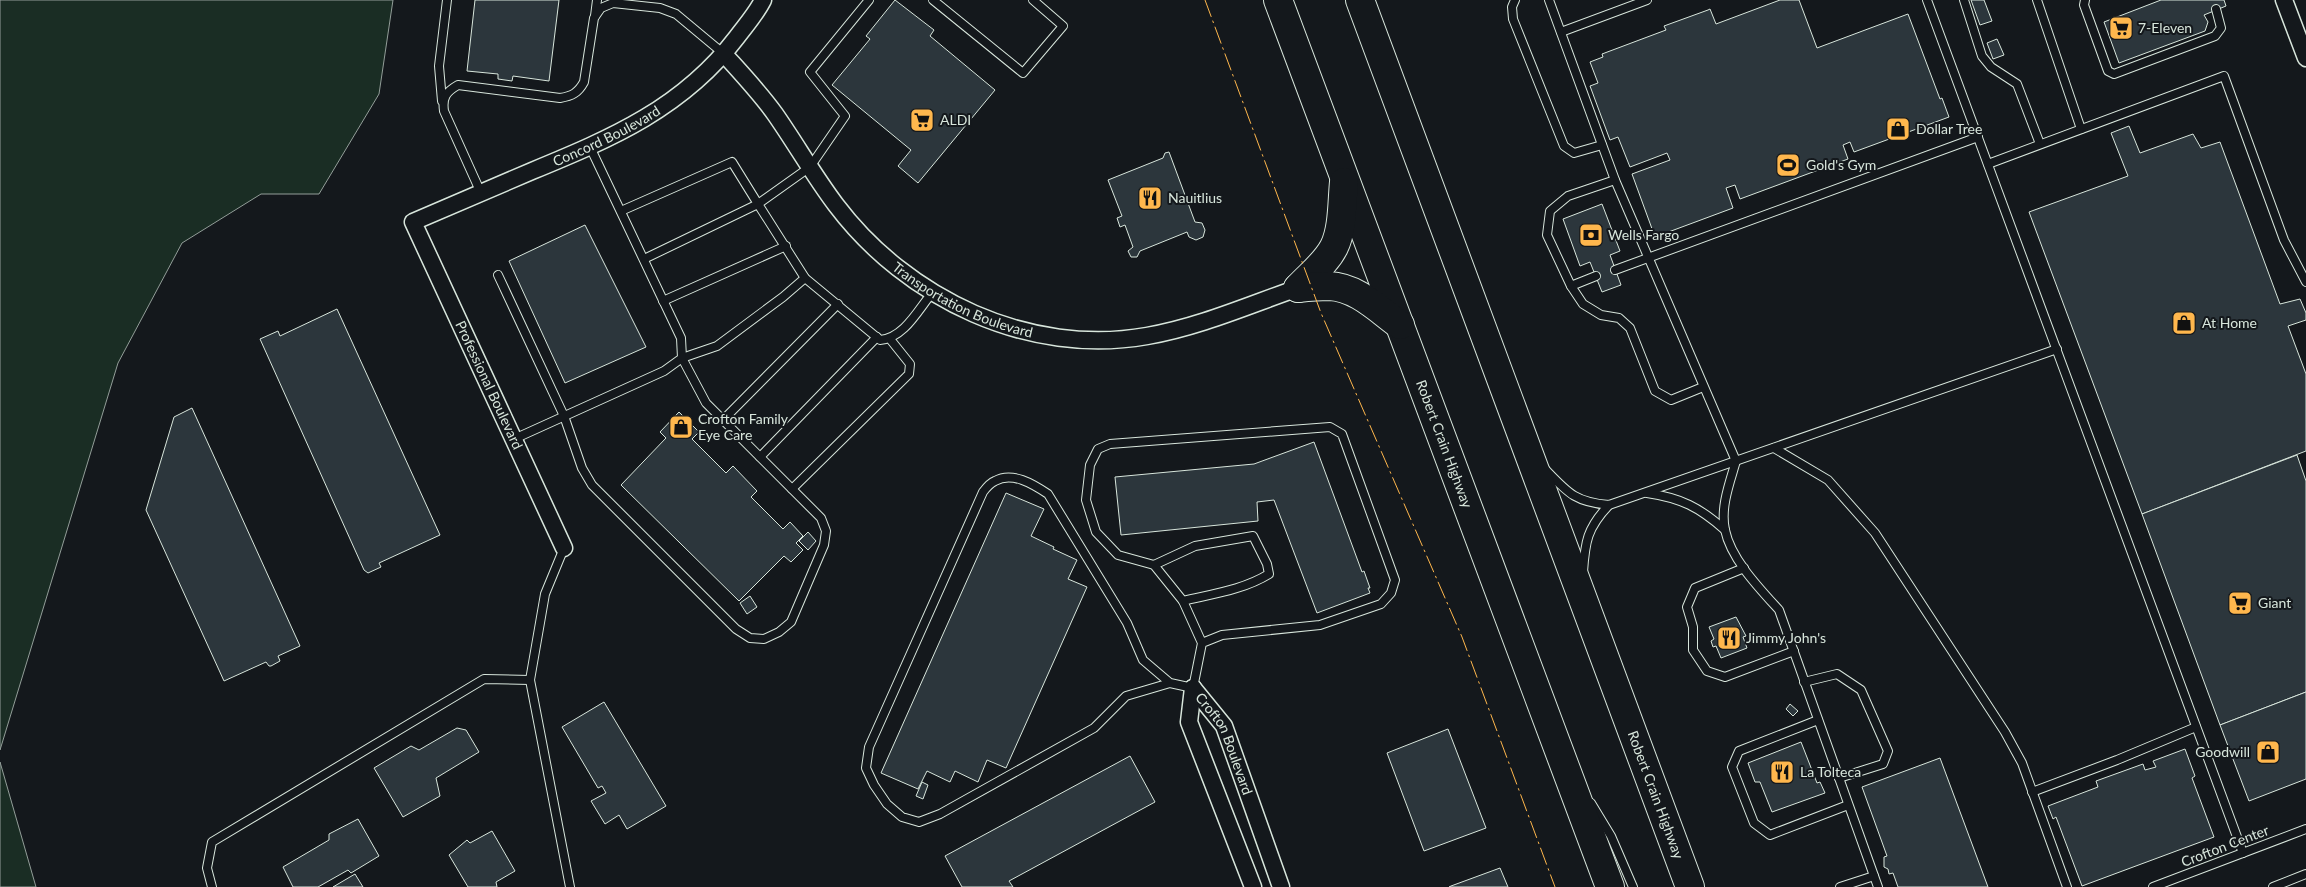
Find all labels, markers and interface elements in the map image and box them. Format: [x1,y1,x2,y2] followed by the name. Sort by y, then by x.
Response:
[2108,15,2134,41] supermarket icon: 7-Eleven
[2138,19,2192,36] place label: 7-Eleven
[550,102,663,169] street label: Concord Boulevard
[909,107,935,133] supermarket icon: ALDI
[940,111,971,128] place label: ALDI
[1885,116,1911,142] shop icon: Dollar Tree
[1916,120,1982,137] place label: Dollar Tree
[1775,152,1801,178] sports icon: Gold's Gym
[1806,156,1876,173] place label: Gold's Gym
[1137,185,1163,211] restaurant icon: Nauitlius
[1168,189,1222,206] place label: Nauitlius
[1578,222,1604,248] bank icon: Wells Fargo
[1608,226,1679,243] place label: Wells Fargo
[889,258,1035,341] street label: Transportation Boulevard
[2171,310,2197,336] shop icon: At Home
[2202,314,2257,331] place label: At Home
[452,318,527,452] street label: Professional Boulevard
[1413,377,1477,511] street label: Robert Crain Highway
[698,410,789,443] place label: Crofton Family Eye Care
[668,414,694,440] shop icon: Crofton Family Eye Care
[2227,590,2253,616] supermarket icon: Giant
[2258,594,2291,611] place label: Giant
[1716,625,1742,651] restaurant icon: Jimmy John's
[1746,629,1826,646] place label: Jimmy John's
[1192,689,1257,797] street label: Crofton Boulevard
[1625,728,1688,862] street label: Robert Crain Highway
[2255,739,2281,765] shop icon: Goodwill
[2195,743,2250,760] place label: Goodwill
[1769,759,1795,785] restaurant icon: La Tolteca
[1800,763,1861,780] place label: La Tolteca
[2179,821,2271,870] street label: Crofton Center

